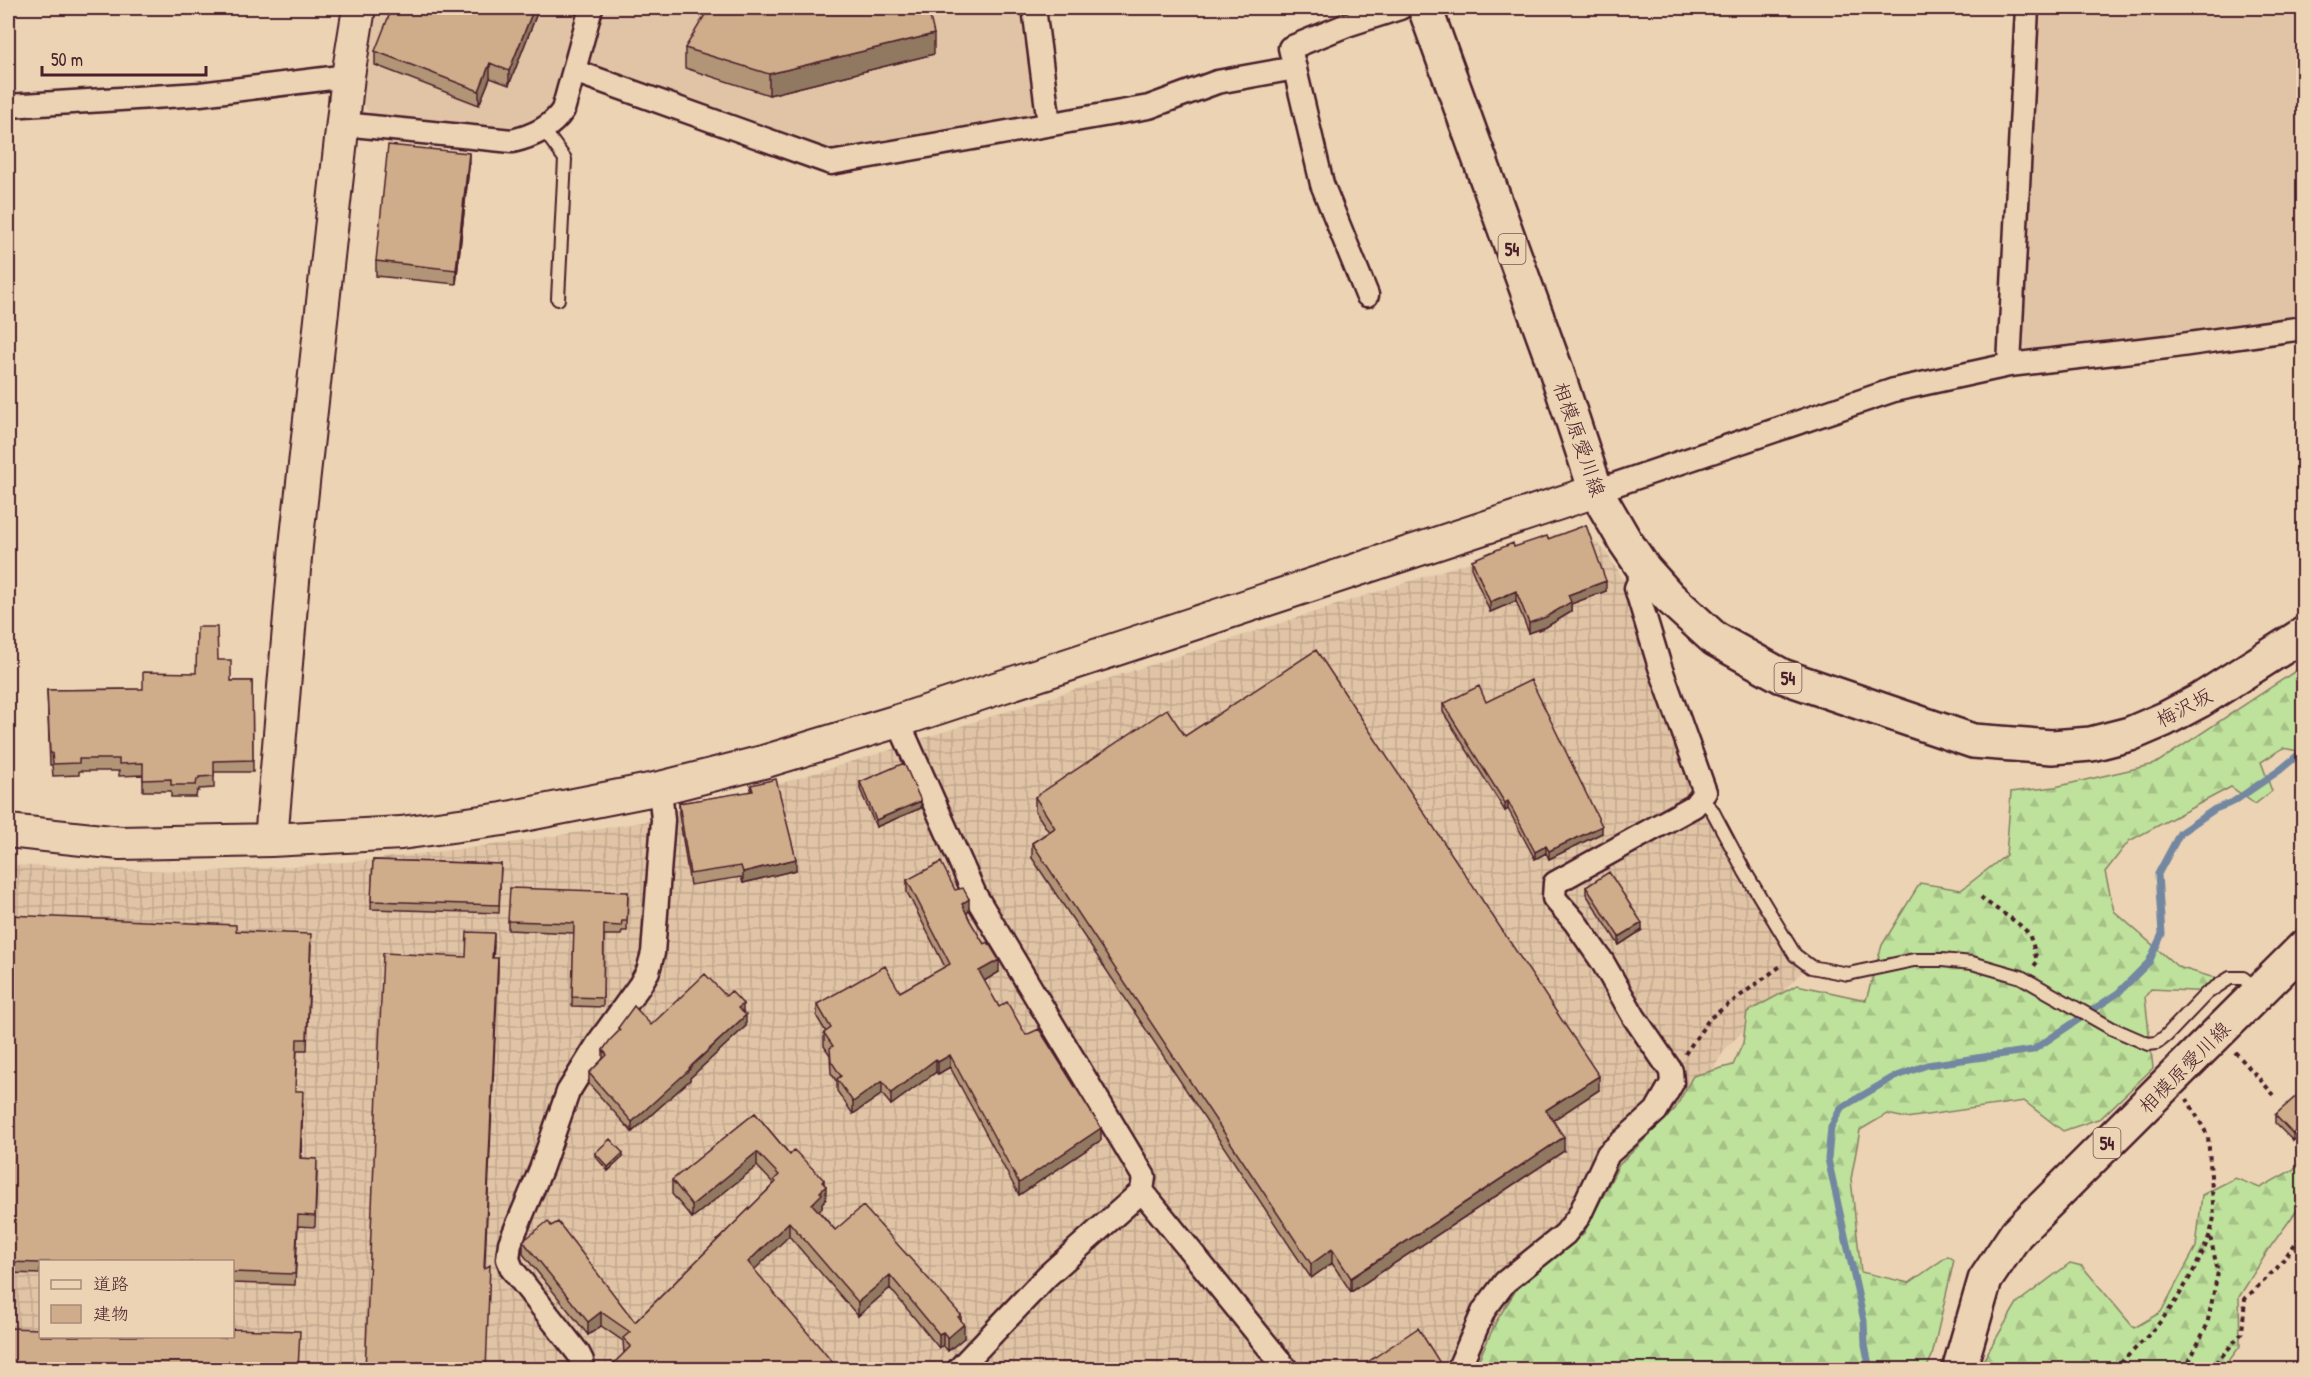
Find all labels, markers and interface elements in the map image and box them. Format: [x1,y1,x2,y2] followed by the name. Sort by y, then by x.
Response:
[42,39,206,77] scale bar
[51,47,83,72] text: 50 m
[1498,234,1526,264] road number: 54
[1548,378,1612,500] street label: 相模原愛川線
[1774,663,1802,693] road number: 54
[2151,681,2217,733] street label: 梅沢坂
[2132,1015,2236,1119] street label: 相模原愛川線
[2094,1128,2120,1158] road number: 54
[39,1260,234,1338] legend
[93,1271,129,1296] text: 道路
[93,1301,129,1326] text: 建物

